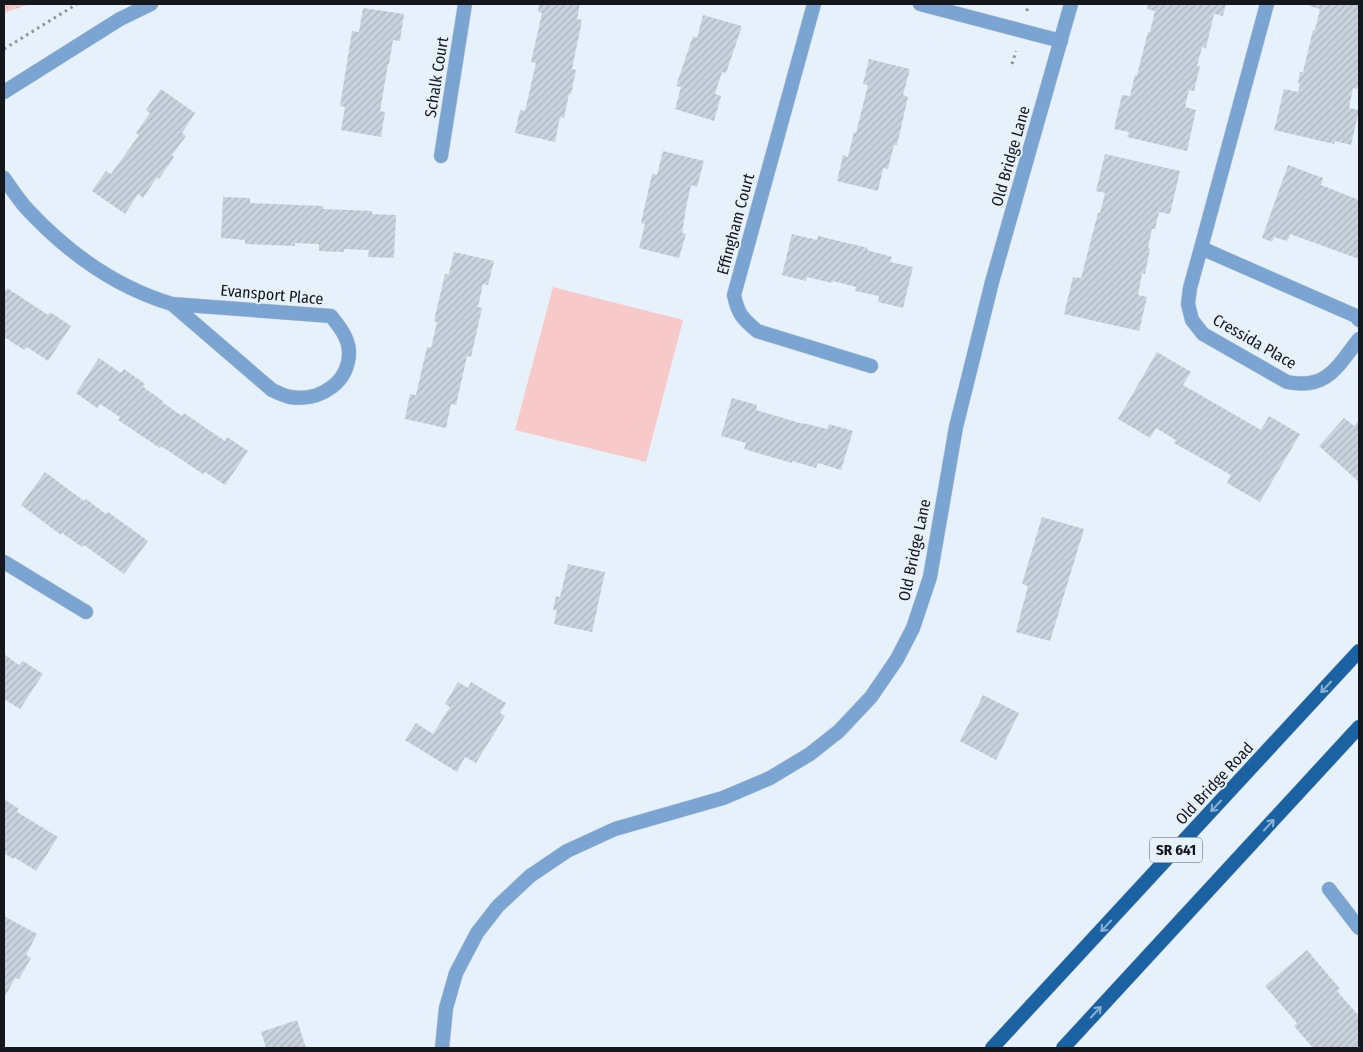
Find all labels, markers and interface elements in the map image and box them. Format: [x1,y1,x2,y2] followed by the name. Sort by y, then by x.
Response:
[421,34,452,119] street label: Schalk Court
[987,104,1034,209] street label: Old Bridge Lane
[713,171,758,277] street label: Effingham Court
[220,281,324,308] street label: Evansport Place
[1210,310,1300,373] street label: Cressida Place
[894,497,935,603] street label: Old Bridge Lane
[1320,681,1332,693] one-way arrow
[1171,738,1257,828] street label: Old Bridge Road
[1210,800,1222,813] one-way arrow
[1263,818,1275,831] one-way arrow
[1150,838,1202,862] road number: SR 641
[1100,919,1112,932] one-way arrow
[1090,1006,1102,1019] one-way arrow

